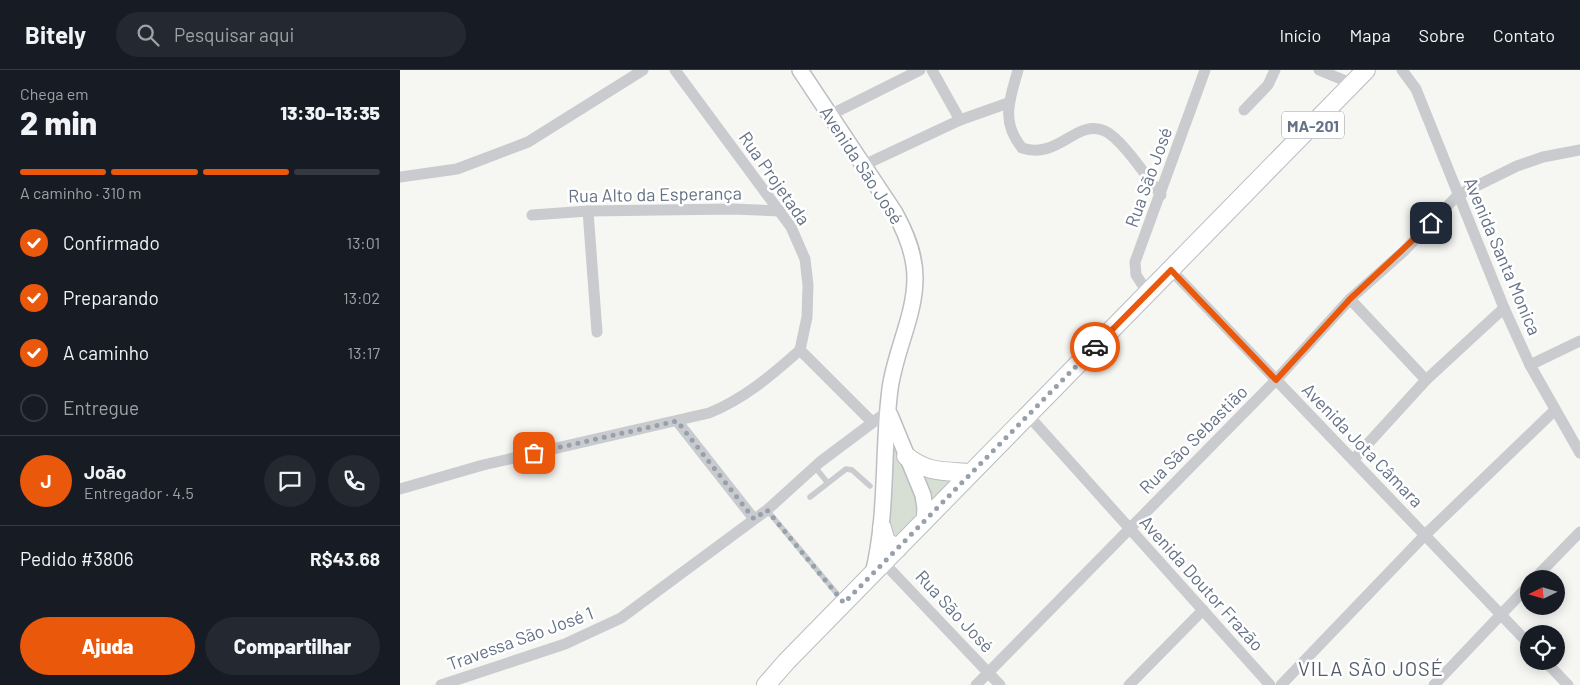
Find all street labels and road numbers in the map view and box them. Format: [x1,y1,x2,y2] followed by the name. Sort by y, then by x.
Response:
[816,102,908,228] street label: Avenida São José
[1282,112,1344,138] road number: MA-201
[1120,124,1176,230] street label: Rua São José
[735,127,815,229] street label: Rua Projetada
[1460,174,1546,338] street label: Avenida Santa Monica
[568,181,742,207] street label: Rua Alto da Esperança
[1298,378,1428,512] street label: Avenida Jota Câmara
[1134,380,1252,498] street label: Rua São Sebastião
[1135,511,1269,655] street label: Avenida Doutor Frazão
[911,565,999,657] street label: Rua São José
[444,601,596,675] street label: Travessa São José 1

